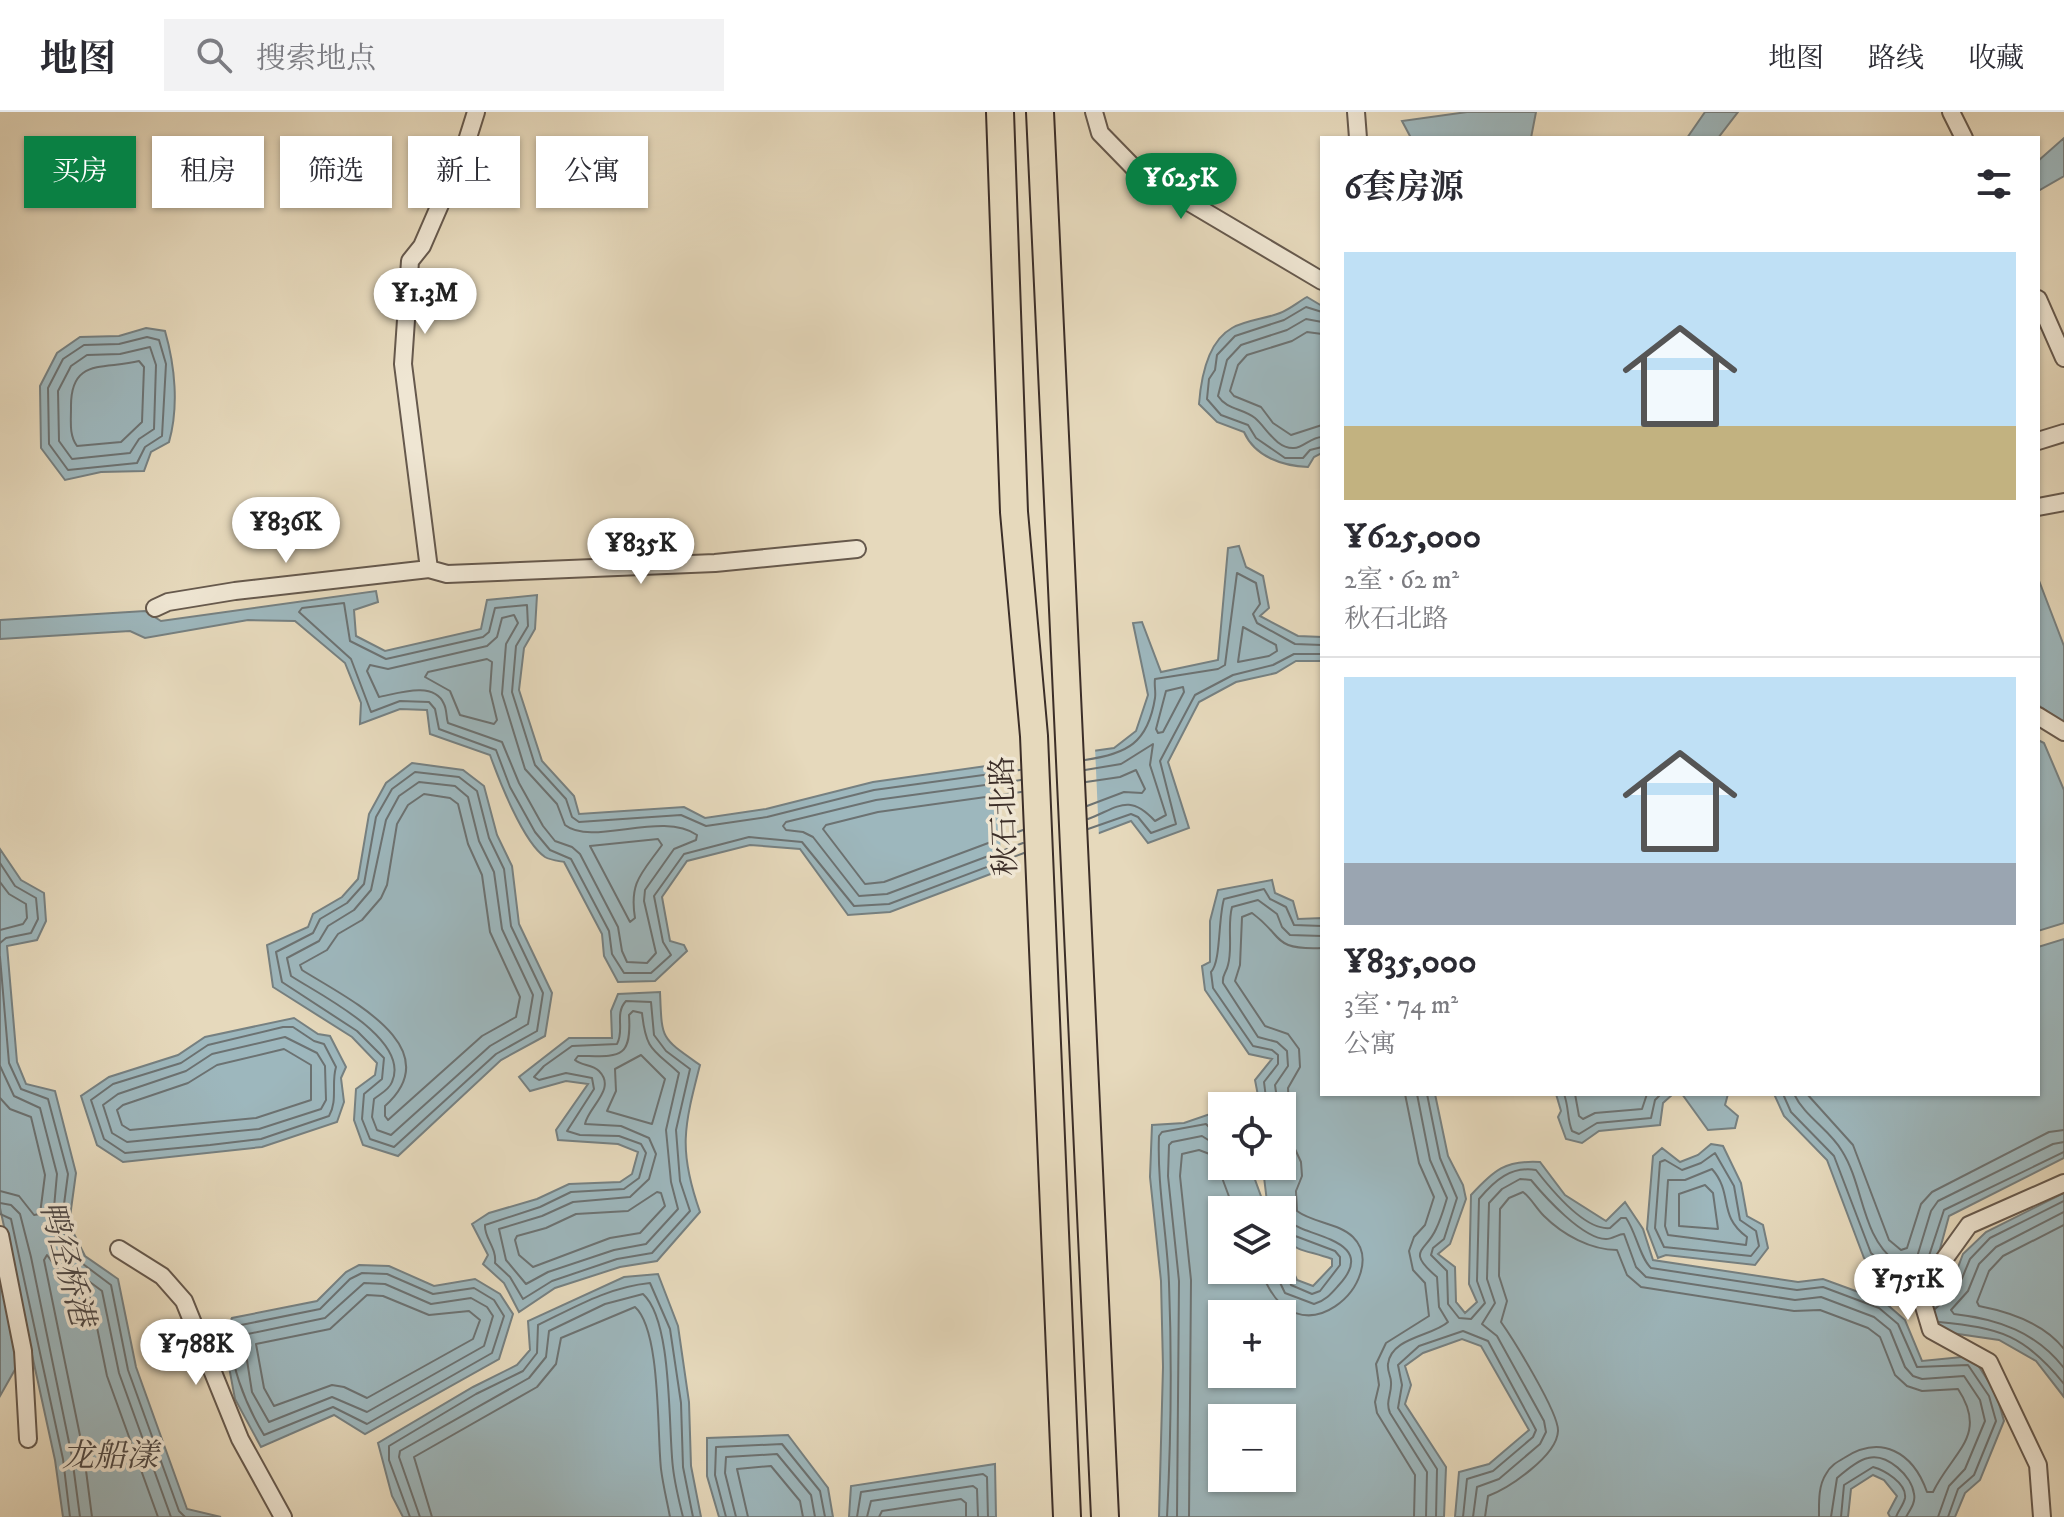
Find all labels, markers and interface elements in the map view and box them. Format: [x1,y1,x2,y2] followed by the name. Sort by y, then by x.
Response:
[164,19,724,91] search box
[192,33,236,77] icon: search
[40,36,116,84] text: 地图
[256,41,376,78] text: 搜索地点
[1768,41,1824,76] text: 地图
[1868,41,1924,76] text: 路线
[1968,41,2024,76] text: 收藏
[24,136,136,208] chip: 买房
[152,136,264,208] chip: 租房
[280,136,392,208] chip: 筛选
[408,136,520,208] chip: 新上
[536,136,648,208] chip: 公寓
[1125,153,1237,221] pin: ¥625K
[1144,162,1218,195] text: ¥625K
[1972,162,2016,206] icon: filters
[1344,167,1464,209] text: 6套房源
[369,268,481,336] pin: ¥1.3M
[392,277,458,310] text: ¥1.3M
[1608,304,1752,448] icon: home
[230,497,342,565] pin: ¥836K
[250,506,322,539] text: ¥836K
[1344,516,1481,558] text: ¥625,000
[585,518,697,586] pin: ¥835K
[605,527,677,560] text: ¥835K
[1344,564,1459,597] text: 2室 · 62 m²
[1344,603,1448,636] text: 秋石北路
[1608,729,1752,873] icon: home
[984,755,1026,877] street label: 秋石北路
[1344,941,1476,983] text: ¥835,000
[1344,989,1458,1022] text: 3室 · 74 m²
[1344,1028,1396,1061] text: 公寓
[1208,1092,1296,1492] map controls
[1208,1092,1296,1180] button: locate
[1208,1196,1296,1284] button: layers
[30,1197,103,1335] water label: 鸭径桥港
[1852,1254,1964,1322] pin: ¥751K
[1872,1263,1944,1296] text: ¥751K
[1208,1300,1296,1388] button: +
[140,1319,252,1387] pin: ¥788K
[158,1328,234,1361] text: ¥788K
[1208,1404,1296,1492] button: −
[62,1437,162,1477] water label: 龙船漾

